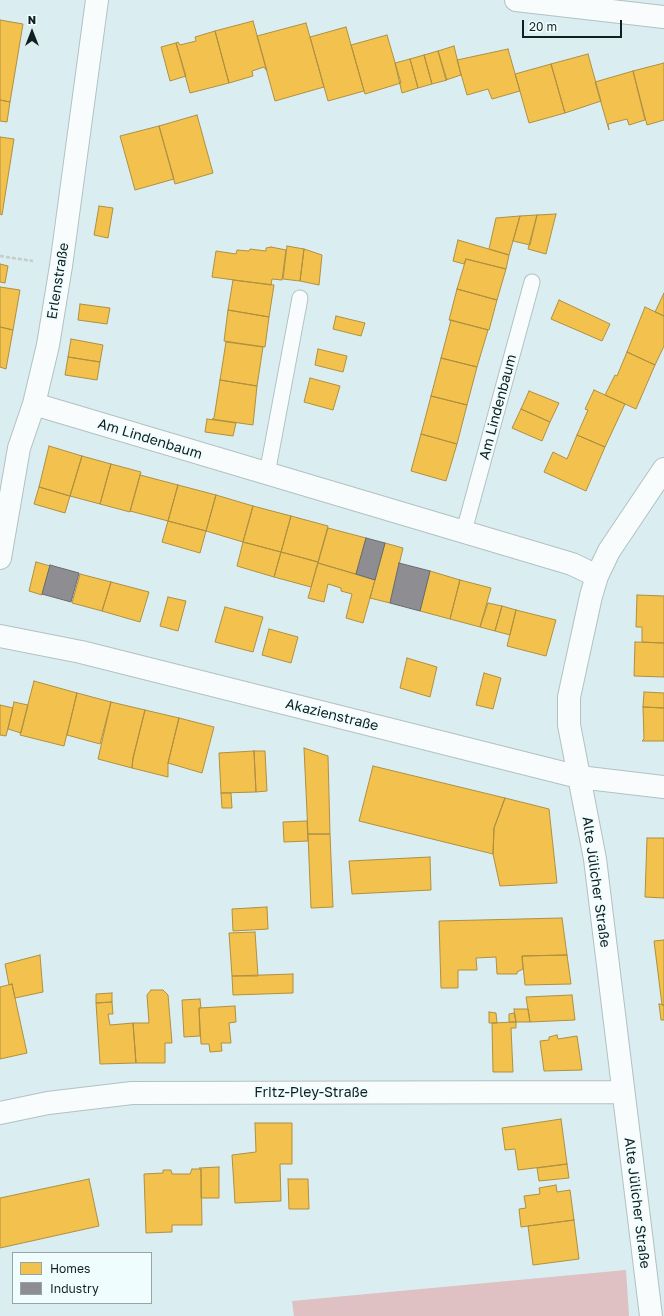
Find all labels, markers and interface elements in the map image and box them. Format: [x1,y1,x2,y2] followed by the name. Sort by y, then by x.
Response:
[12,12,52,52] north arrow
[524,12,624,38] scale bar
[28,13,36,26] text: N
[529,19,557,34] text: 20 m
[44,241,72,321] street label: Erlenstraße
[476,353,520,461] street label: Am Lindenbaum
[96,415,204,463] street label: Am Lindenbaum
[284,695,380,735] street label: Akazienstraße
[578,815,614,949] street label: Alte Jülicher Straße
[254,1085,368,1101] street label: Fritz-Pley-Straße
[621,1136,653,1270] street label: Alte Jülicher Straße
[12,1252,152,1304] legend
[50,1261,90,1276] text: Homes
[50,1281,99,1296] text: Industry

